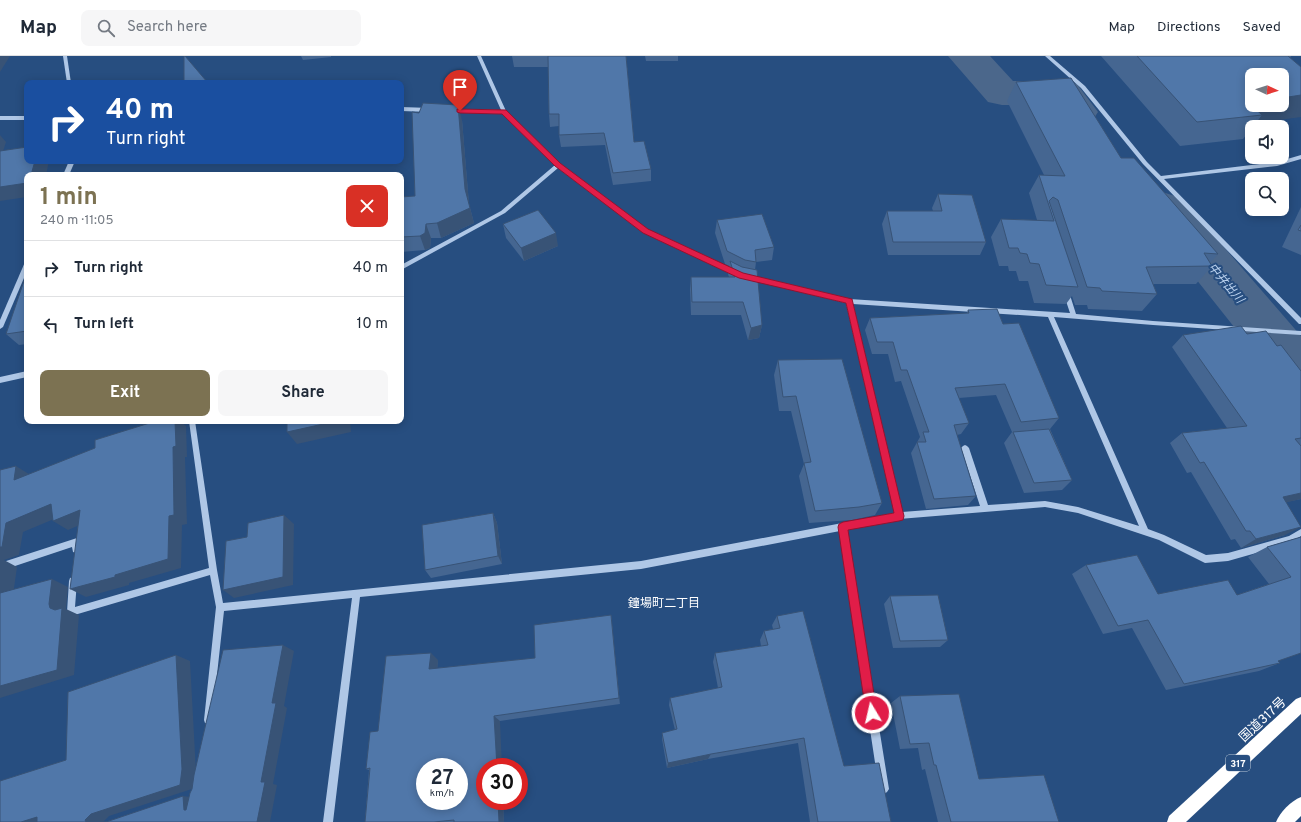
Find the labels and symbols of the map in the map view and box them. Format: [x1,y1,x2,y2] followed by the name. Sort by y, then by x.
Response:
[1245,68,1289,112] north arrow
[443,70,477,111] pin
[1204,260,1248,309] water label: 中井出川
[628,596,700,612] district label: 鐘場町二丁目
[851,692,893,734] position arrow
[1237,695,1290,746] street label: 国道317号
[1226,755,1250,771] road number: 317
[476,758,528,810] speed limit sign: 30

